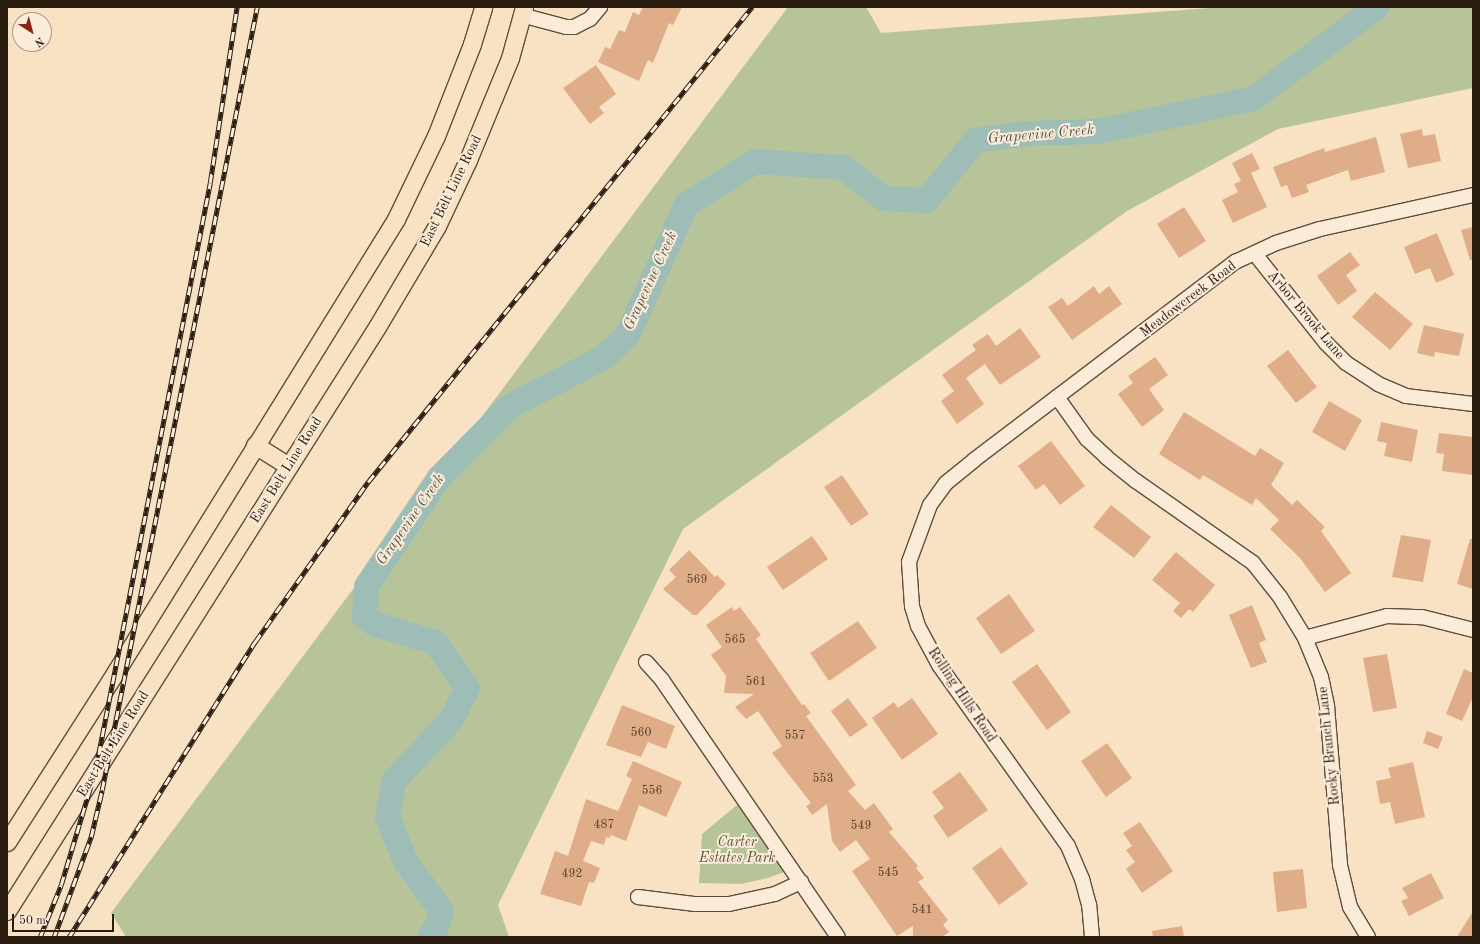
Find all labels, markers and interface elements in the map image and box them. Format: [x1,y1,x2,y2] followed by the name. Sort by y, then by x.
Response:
[12,12,52,52] north arrow
[32,34,45,48] text: N
[987,121,1095,149] water label: Grapevine Creek
[417,132,485,250] street label: East Belt Line Road
[620,229,682,333] water label: Grapevine Creek
[1136,257,1240,341] street label: Meadowcreek Road
[1264,267,1348,363] street label: Arbor Brook Lane
[246,414,326,526] street label: East Belt Line Road
[373,471,449,569] water label: Grapevine Creek
[687,574,707,588] house number: 569
[725,634,745,648] house number: 565
[924,644,1000,746] street label: Rolling Hills Road
[746,676,766,690] house number: 561
[1314,686,1344,806] street label: Rocky Branch Lane
[73,688,153,800] street label: East Belt Line Road
[631,727,651,741] house number: 560
[785,730,805,744] house number: 557
[813,773,833,787] house number: 553
[642,785,662,799] house number: 556
[594,819,614,833] house number: 487
[851,820,871,834] house number: 549
[699,834,775,866] park label: Carter Estates Park
[878,867,898,881] house number: 545
[562,868,582,882] house number: 492
[912,904,932,918] house number: 541
[14,906,116,932] scale bar
[19,915,46,927] text: 50 m

